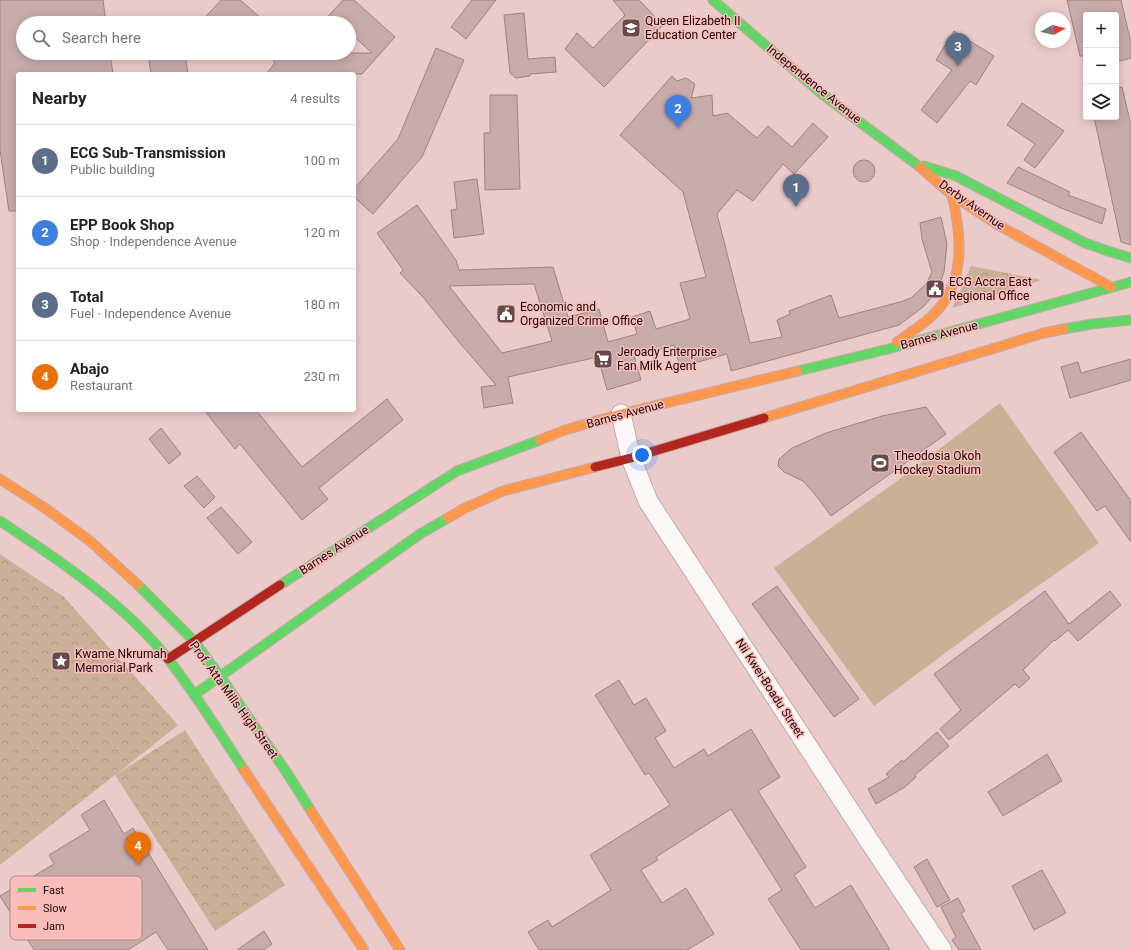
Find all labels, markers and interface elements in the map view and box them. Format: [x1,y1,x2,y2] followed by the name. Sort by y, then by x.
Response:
[1035,12,1071,48] north arrow
[1083,12,1119,120] map controls
[1083,12,1119,48] button: +
[645,14,740,42] place label: Queen Elizabeth II Education Center
[16,16,356,60] search box
[620,17,642,39] school or university icon: Queen Elizabeth II Education Center
[30,27,52,49] icon: search
[62,29,141,47] text: Search here
[945,33,971,66] pin: 3
[764,42,864,126] street label: Independence Avenue
[1083,48,1119,84] button: −
[1083,84,1119,120] button: layers
[32,88,87,108] text: Nearby
[290,91,340,106] text: 4 results
[665,95,691,128] pin: 2
[70,144,226,162] text: ECG Sub-Transmission
[41,153,49,168] text: 1
[303,153,340,168] text: 100 m
[70,162,155,177] text: Public building
[783,174,809,207] pin: 1
[936,177,1008,233] street label: Derby Avernue
[70,216,174,234] text: EPP Book Shop
[41,225,49,240] text: 2
[303,225,340,240] text: 120 m
[70,234,237,249] text: Shop · Independence Avenue
[949,275,1032,303] place label: ECG Accra East Regional Office
[924,278,946,300] public building icon: ECG Accra East Regional Office
[70,288,104,306] text: Total
[41,297,49,312] text: 3
[303,297,340,312] text: 180 m
[520,300,643,328] place label: Economic and Organized Crime Office
[495,303,517,325] public building icon: Economic and Organized Crime Office
[70,306,231,321] text: Fuel · Independence Avenue
[899,318,979,352] street label: Barnes Avenue
[617,345,717,373] place label: Jeroady Enterprise Fan Milk Agent
[592,348,614,370] supermarket icon: Jeroady Enterprise Fan Milk Agent
[70,360,109,378] text: Abajo
[41,369,49,384] text: 4
[303,369,340,384] text: 230 m
[70,378,133,393] text: Restaurant
[585,397,665,431] street label: Barnes Avenue
[632,445,652,465] your location
[894,449,981,477] place label: Theodosia Okoh Hockey Stadium
[869,452,891,474] sports icon: Theodosia Okoh Hockey Stadium
[297,522,371,578] street label: Barnes Avenue
[733,636,807,740] street label: Nii Kwei-Boadu Street
[187,639,281,761] street label: Prof. Atta Mills High Street
[75,647,167,675] place label: Kwame Nkrumah Memorial Park
[50,650,72,672] place icon: Kwame Nkrumah Memorial Park
[125,832,151,865] pin: 4
[10,876,142,940] legend
[43,884,65,897] text: Fast
[43,902,67,915] text: Slow
[43,920,65,933] text: Jam

